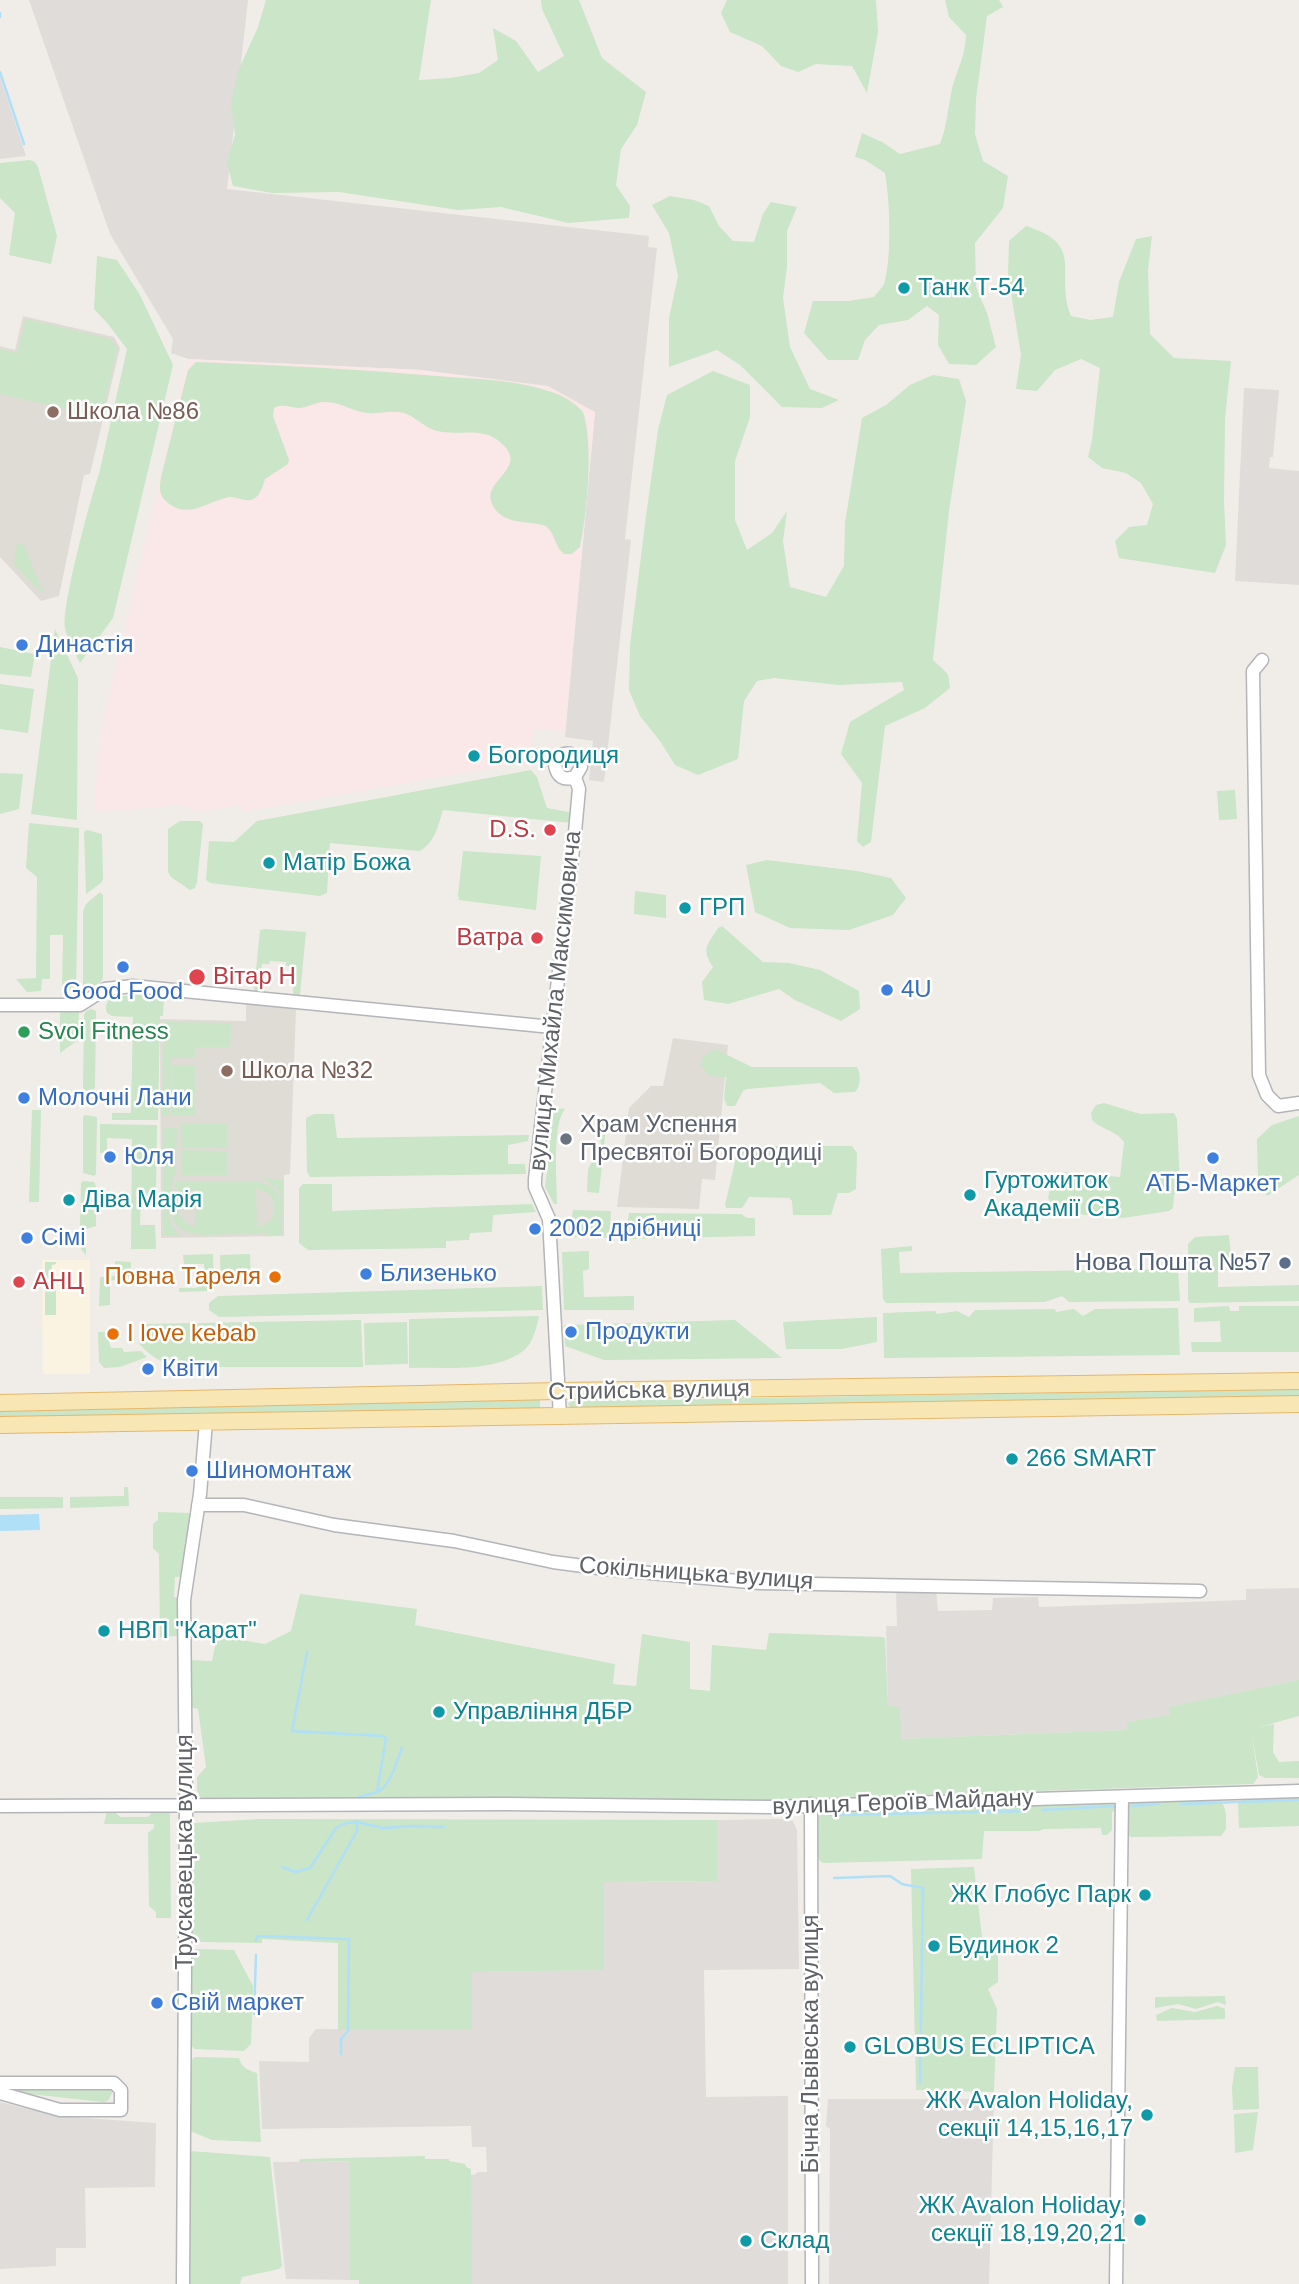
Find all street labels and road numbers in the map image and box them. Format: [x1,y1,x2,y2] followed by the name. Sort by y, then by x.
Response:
[524,829,588,1173] street label: вулиця Михайла Максимовича
[548,1375,750,1407] street label: Стрийська вулиця
[578,1551,814,1597] street label: Сокільницька вулиця
[171,1734,199,1970] street label: Трускавецька вулиця
[772,1784,1034,1822] street label: вулиця Героїв Майдану
[797,1914,825,2174] street label: Бічна Львівська вулиця

